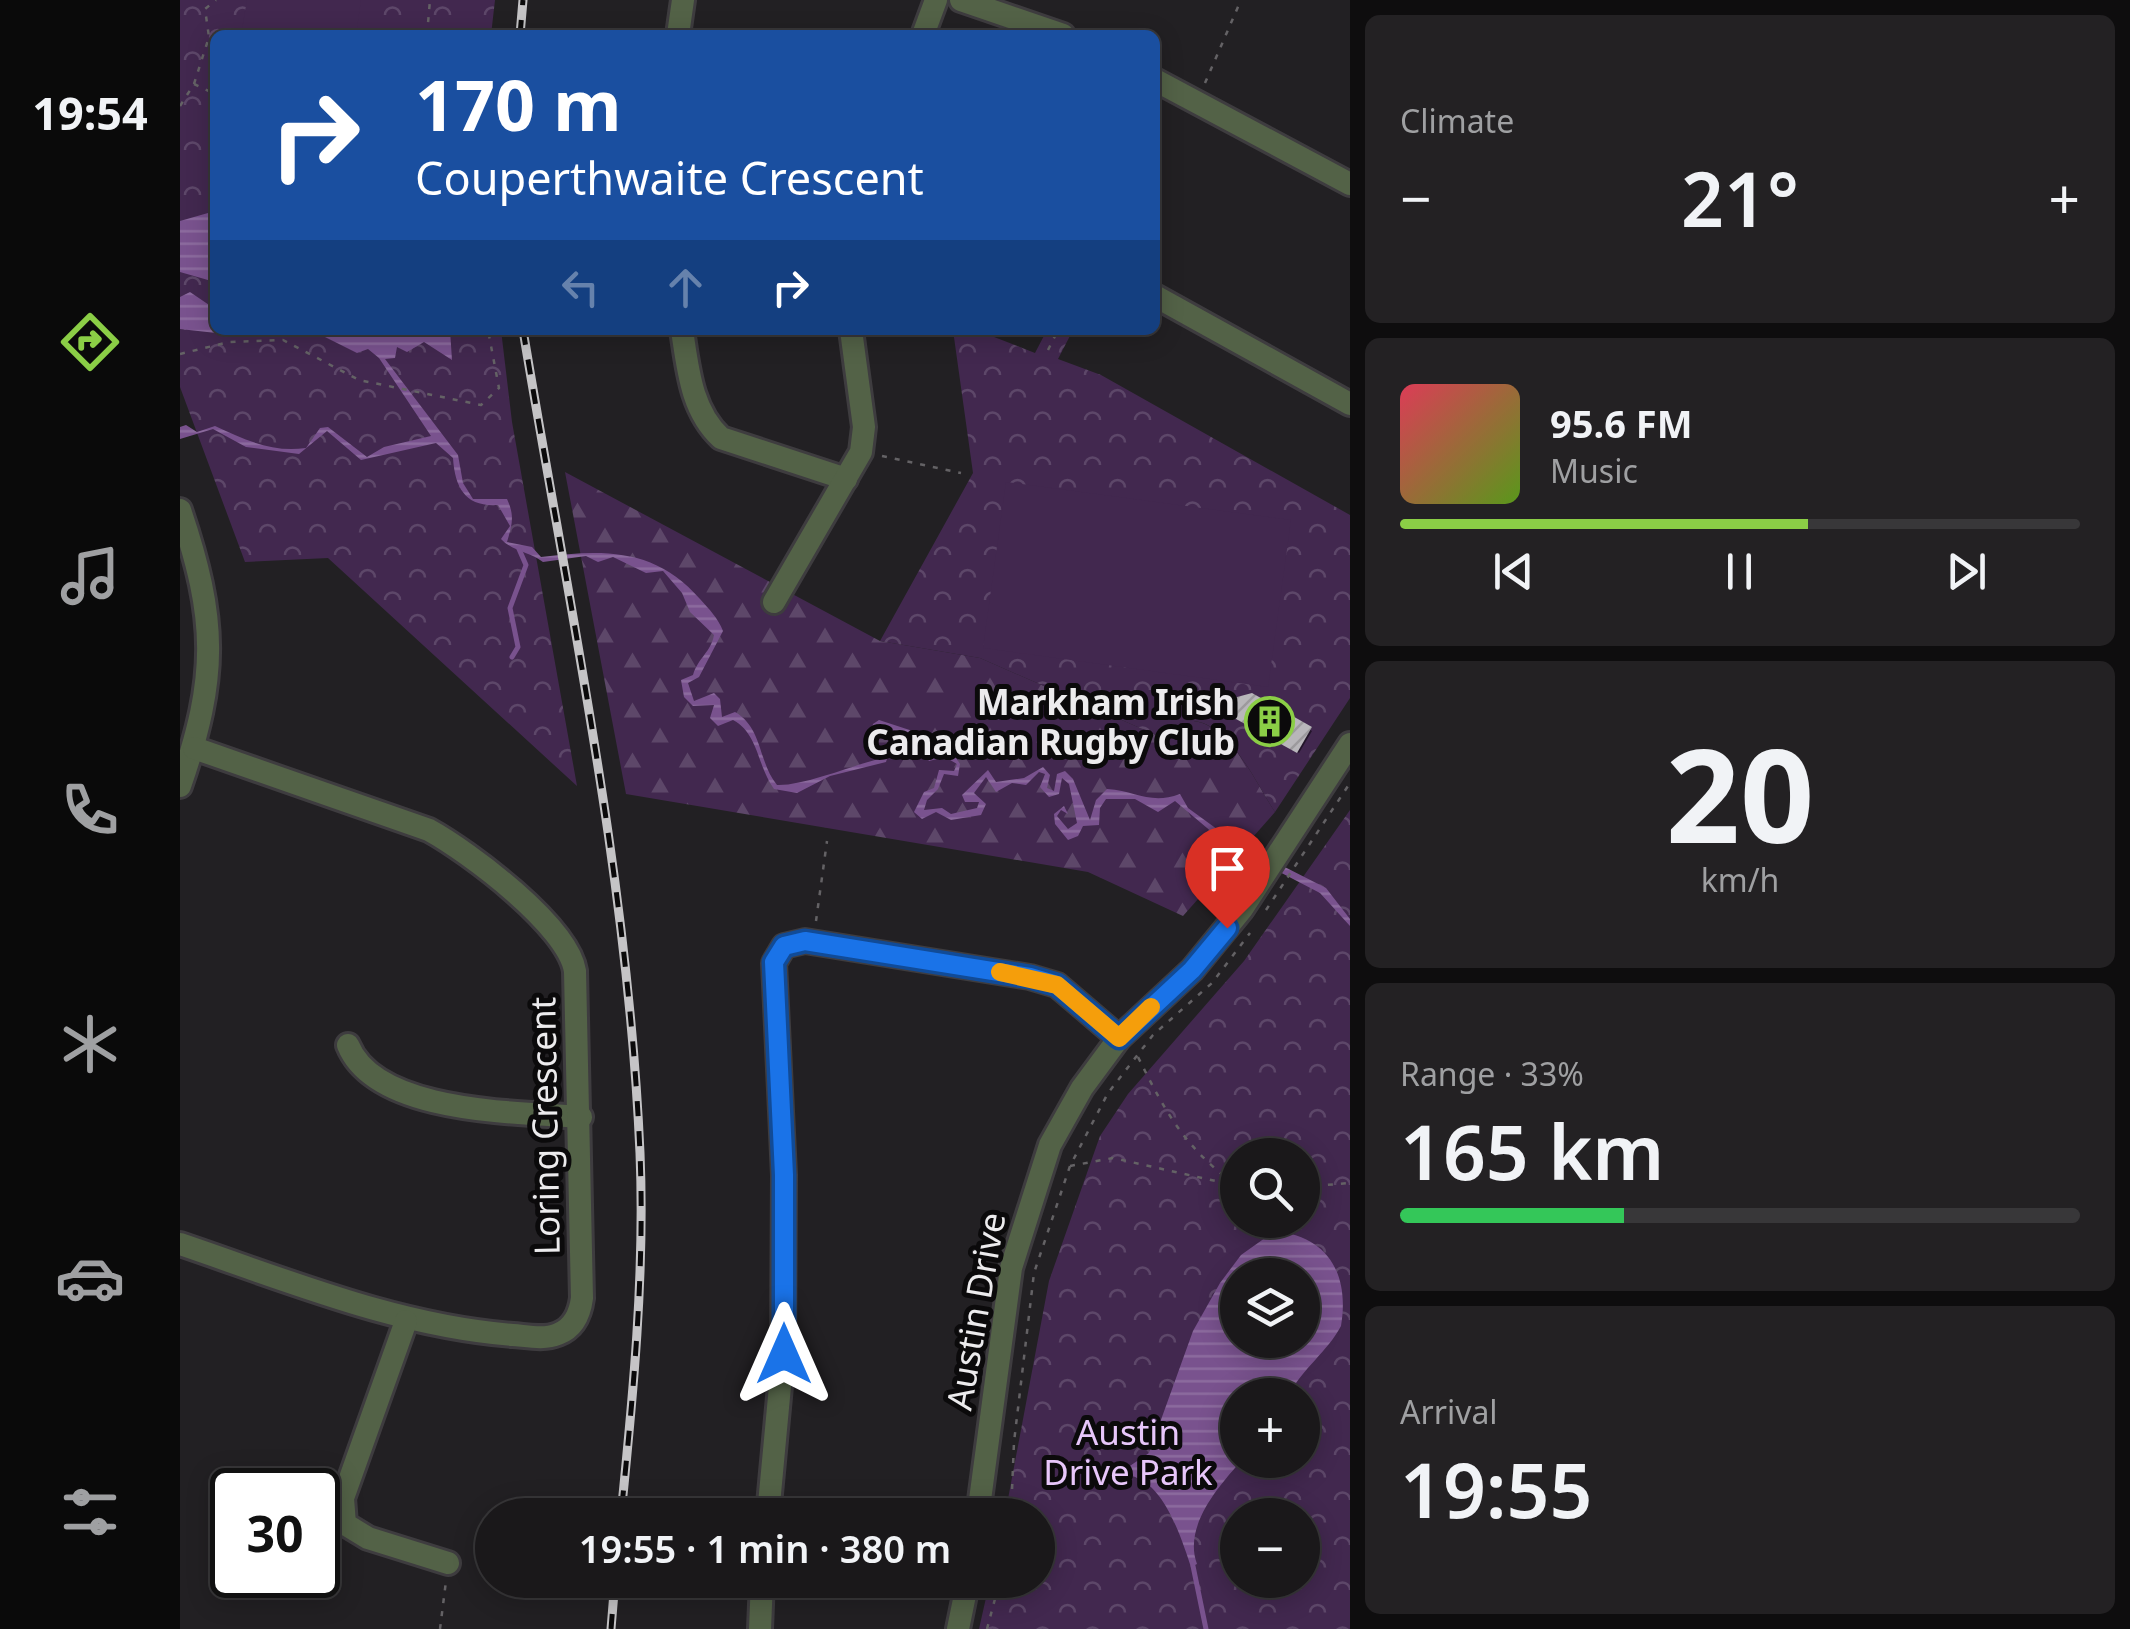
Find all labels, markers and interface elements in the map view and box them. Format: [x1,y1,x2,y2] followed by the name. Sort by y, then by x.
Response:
[415,56,622,152] text: 170 m
[250,70,380,200] icon: right
[32,82,148,143] text: 19:54
[1400,99,1514,142] text: Climate
[415,147,924,208] text: Couperthwaite Crescent
[1681,147,1799,249] text: 21°
[1400,160,1431,235] text: −
[2049,160,2080,235] text: +
[553,260,608,315] icon: left
[658,260,713,315] icon: ahead
[763,260,818,315] icon: right
[55,307,125,377] icon: directions
[1550,397,1692,449] text: 95.6 FM
[1550,449,1638,492] text: Music
[55,541,125,611] icon: music
[1486,544,1541,599] icon: previous
[1712,544,1767,599] icon: pause
[1939,544,1994,599] icon: next
[866,678,1235,765] place label: Markham Irish Canadian Rugby Club
[1244,695,1296,747] building icon: Markham Irish Canadian Rugby Club
[1666,704,1814,881] text: 20
[55,775,125,845] icon: phone
[1185,826,1270,929] pin
[1200,841,1255,896] icon: arrive
[1701,858,1779,901] text: km/h
[518,996,570,1256] street label: Loring Crescent
[55,1009,125,1079] icon: climate
[1400,1052,1584,1095] text: Range · 33%
[1400,1100,1664,1202] text: 165 km
[1220,1138,1320,1598] map controls
[1220,1138,1320,1238] button: search
[935,1209,1015,1413] street label: Austin Drive
[55,1243,125,1313] icon: car
[1220,1258,1320,1358] button: layers
[732,1302,836,1406] position arrow
[1220,1378,1320,1478] button: +
[1400,1390,1498,1433] text: Arrival
[1043,1408,1213,1495] park label: Austin Drive Park
[1400,1438,1592,1540] text: 19:55
[210,1468,340,1598] speed limit sign: 30
[55,1477,125,1547] icon: filters
[1220,1498,1320,1598] button: −
[579,1522,951,1574] text: 19:55 · 1 min · 380 m

